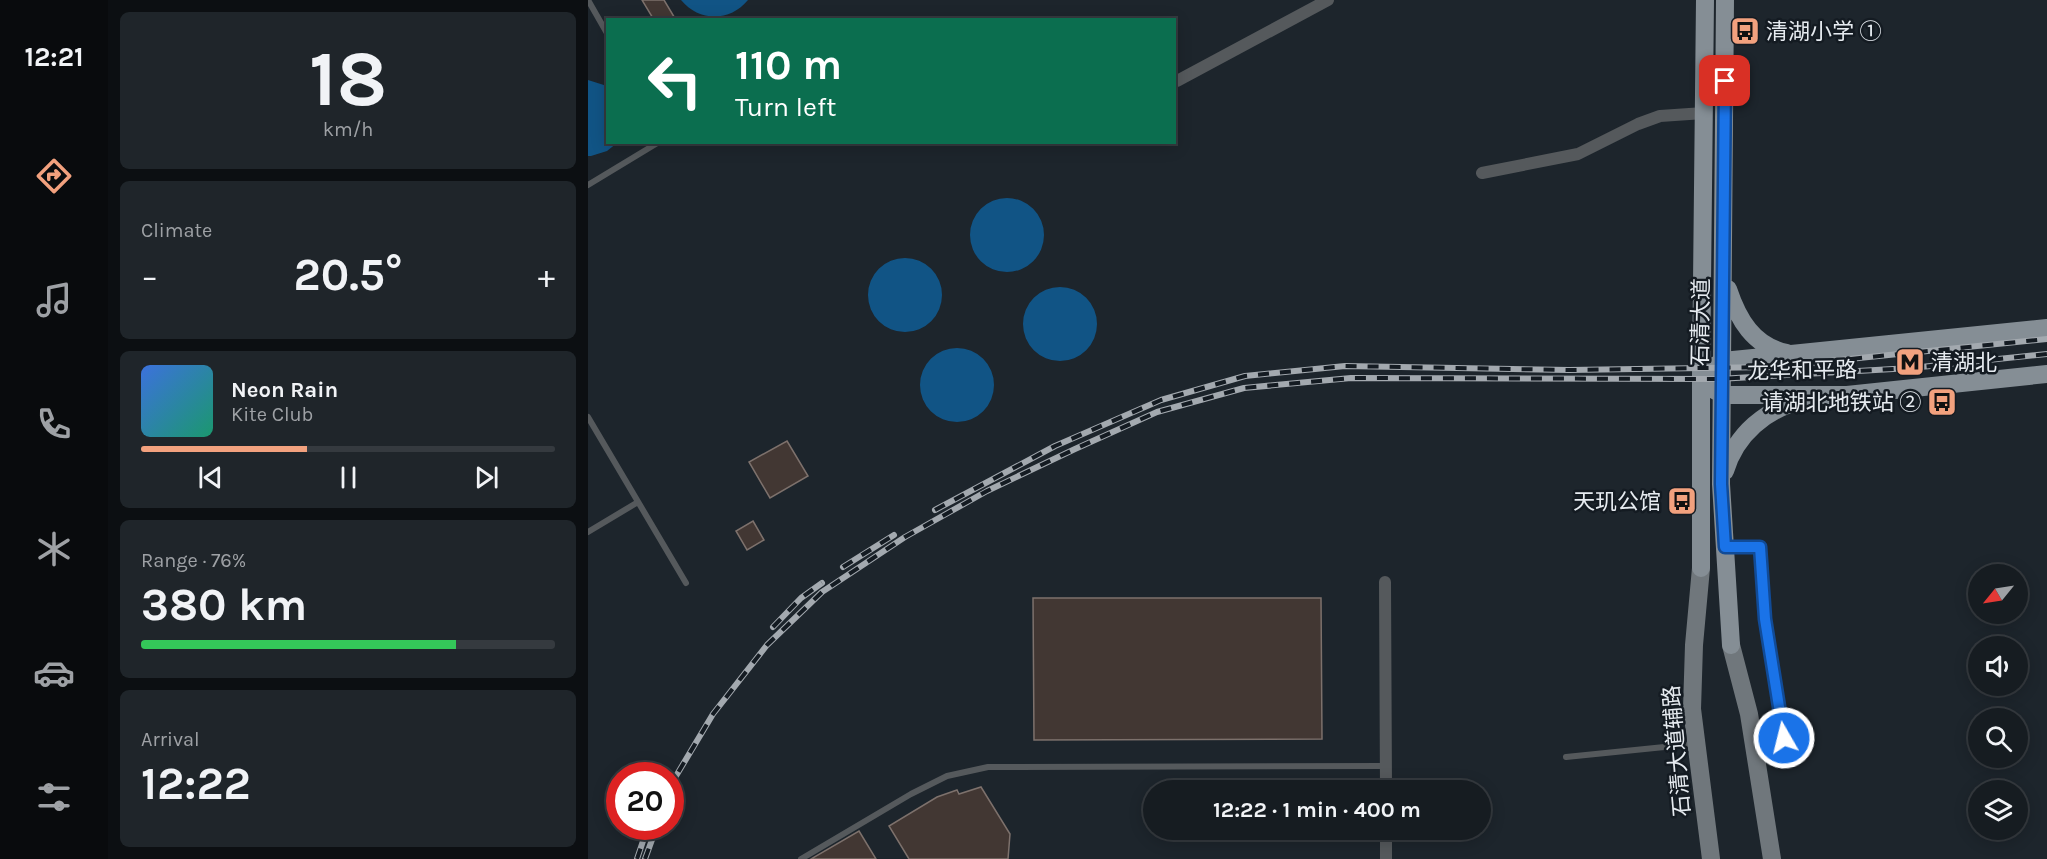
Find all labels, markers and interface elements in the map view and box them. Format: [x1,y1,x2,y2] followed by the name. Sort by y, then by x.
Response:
[1729,15,1761,47] bus stop icon: 清湖小学 ①
[1766,19,1881,45] place label: 清湖小学 ①
[309,33,387,125] text: 18
[735,40,842,90] text: 110 m
[24,41,84,73] text: 12:21
[636,42,714,120] icon: left
[1699,55,1750,106] pin
[1708,64,1741,97] icon: arrive
[735,91,836,123] text: Turn left
[323,118,373,141] text: km/h
[33,155,75,197] icon: directions
[141,219,212,242] text: Climate
[293,249,403,301] text: 20.5°
[141,257,158,295] text: −
[538,257,555,295] text: +
[1687,278,1715,366] street label: 石清大道
[33,279,75,321] icon: music
[1894,346,1926,378] metro station icon: 清湖北
[1931,350,1997,376] place label: 清湖北
[1747,357,1857,385] street label: 龙华和平路
[231,377,338,403] text: Neon Rain
[1926,386,1958,418] bus stop icon: 请湖北地铁站 ②
[1762,390,1921,416] place label: 请湖北地铁站 ②
[33,403,75,445] icon: phone
[231,403,313,426] text: Kite Club
[194,461,227,494] icon: previous
[332,461,365,494] icon: pause
[470,461,503,494] icon: next
[1666,485,1698,517] bus stop icon: 天玑公馆
[1573,489,1661,515] place label: 天玑公馆
[33,528,75,570] icon: climate
[141,549,246,572] text: Range · 76%
[1968,564,2028,624] north arrow
[1968,564,2028,840] map controls
[141,579,307,631] text: 380 km
[1968,636,2028,696] button: sound
[33,652,75,694] icon: car
[1658,684,1696,818] street label: 石清大道辅路
[1752,706,1816,770] position arrow
[1968,708,2028,768] button: search
[141,728,200,751] text: Arrival
[141,758,251,810] text: 12:22
[606,762,684,840] speed limit sign: 20
[33,776,75,818] icon: filters
[1968,780,2028,840] button: layers
[1213,797,1421,823] text: 12:22 · 1 min · 400 m

